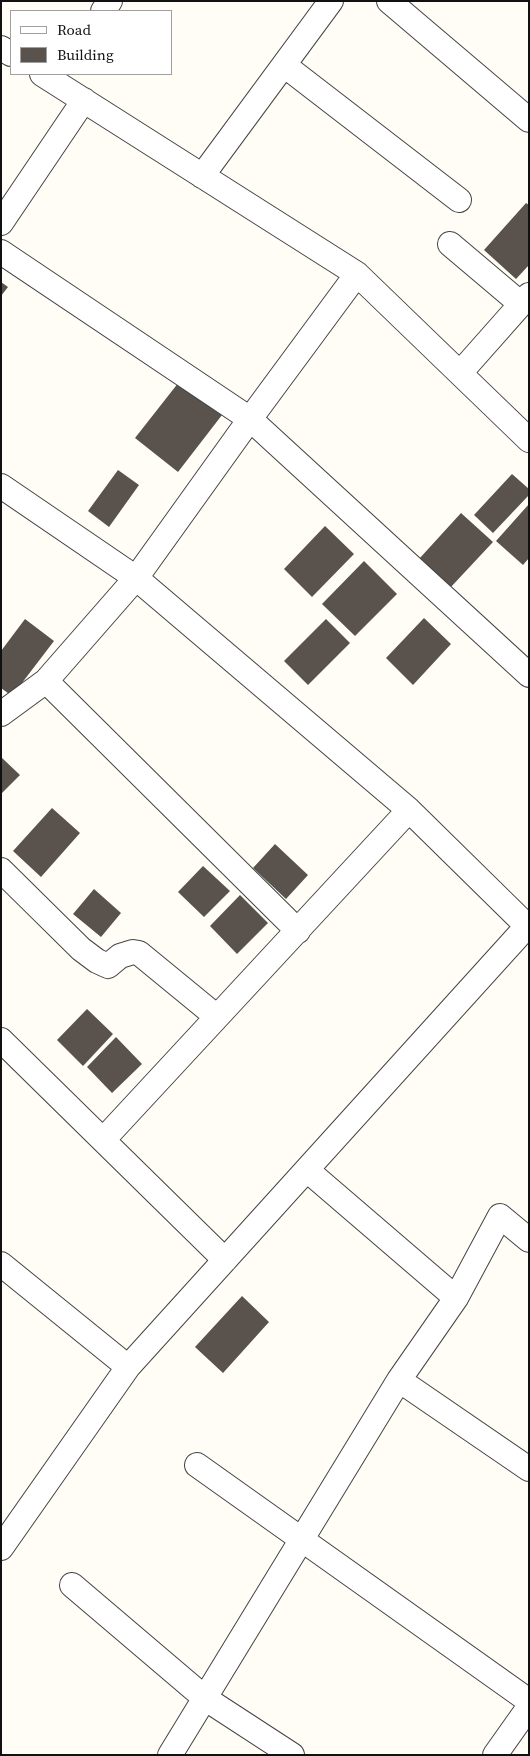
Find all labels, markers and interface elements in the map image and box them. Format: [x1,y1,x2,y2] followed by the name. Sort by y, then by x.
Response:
[10,10,172,75] legend
[57,19,91,40] text: Road
[57,44,114,65] text: Building

